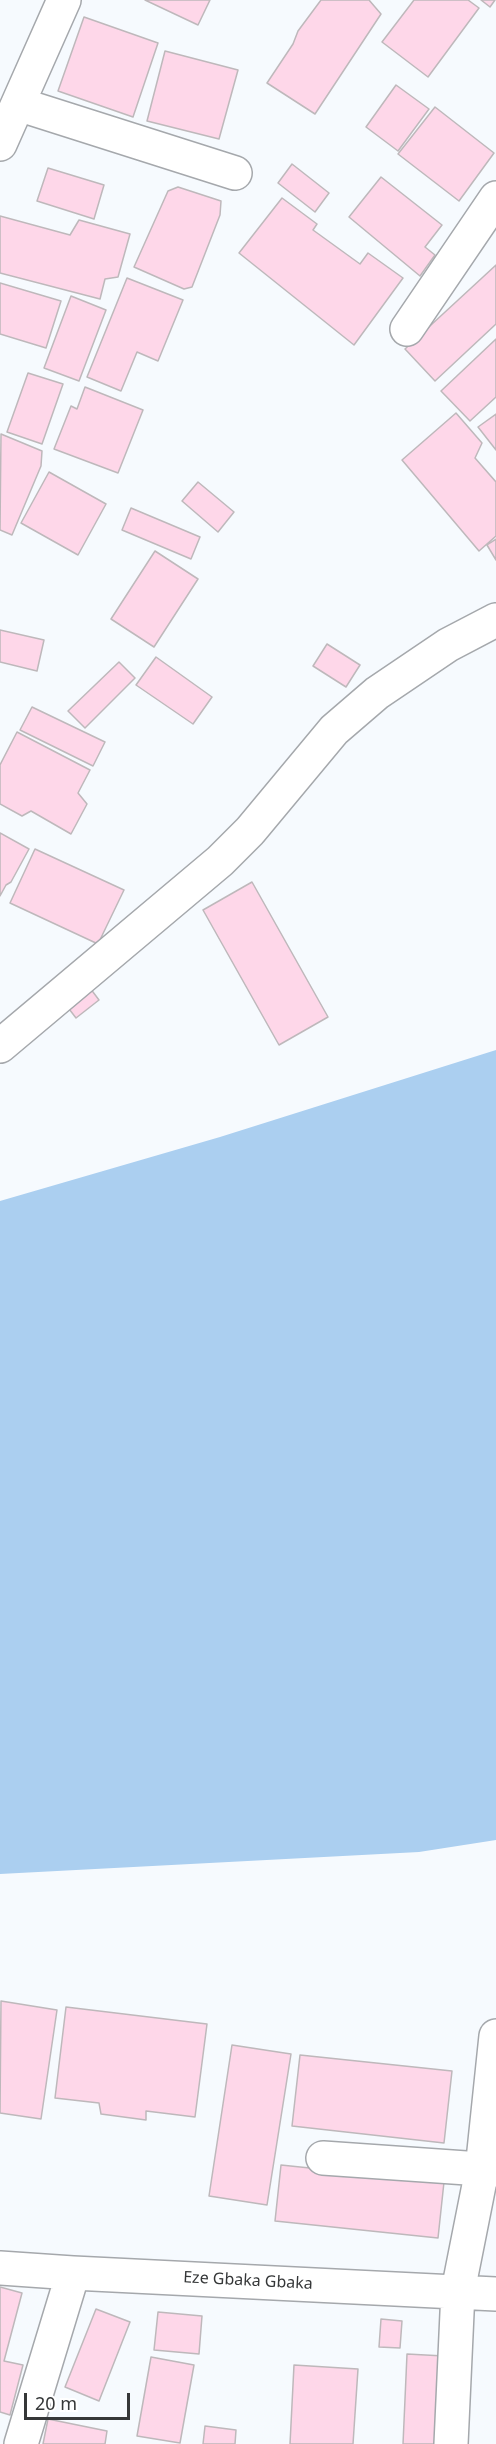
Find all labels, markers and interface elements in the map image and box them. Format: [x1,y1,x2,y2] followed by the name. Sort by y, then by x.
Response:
[183,2268,313,2294] street label: Eze Gbaka Gbaka
[27,2381,134,2419] scale bar
[35,2391,77,2415] text: 20 m

